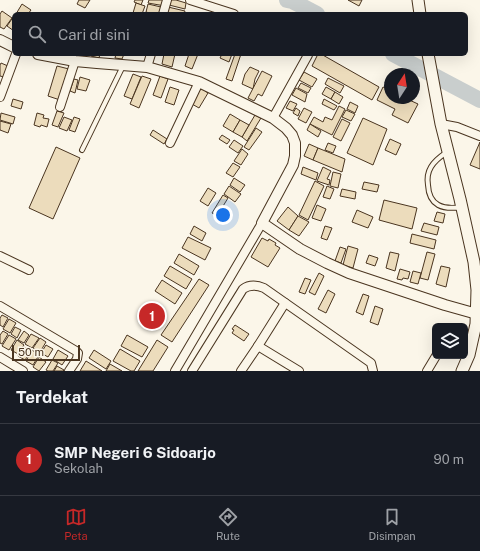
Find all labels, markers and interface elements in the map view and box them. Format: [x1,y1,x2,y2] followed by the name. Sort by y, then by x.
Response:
[12,12,468,56] search box
[26,23,48,45] icon: search
[58,26,130,43] text: Cari di sini
[384,68,420,104] north arrow
[213,205,233,225] your location
[139,301,165,331] pin: 1
[432,323,468,359] map controls
[432,323,468,359] button: layers
[12,343,80,362] scale bar
[18,346,44,358] text: 50 m
[16,387,88,407] text: Terdekat
[54,444,216,461] text: SMP Negeri 6 Sidoarjo
[26,452,32,467] text: 1
[434,452,464,467] text: 90 m
[54,461,103,476] text: Sekolah
[64,506,87,542] tab: Peta
[216,506,240,542] tab: Rute
[369,506,416,542] tab: Disimpan

